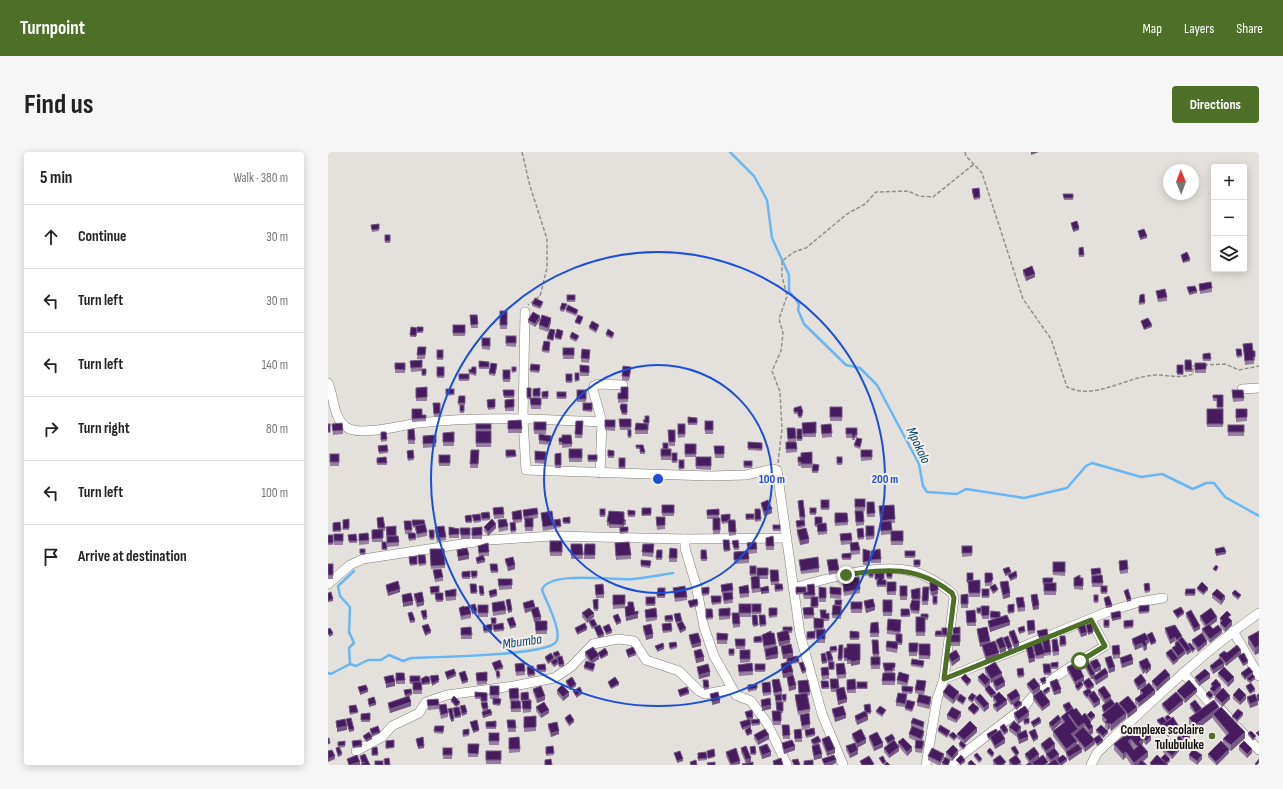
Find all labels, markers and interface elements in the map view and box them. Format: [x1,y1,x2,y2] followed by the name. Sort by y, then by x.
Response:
[20,17,85,40] text: Turnpoint
[1142,20,1162,37] text: Map
[1184,20,1214,37] text: Layers
[1236,20,1263,37] text: Share
[1172,86,1259,123] button: Directions
[24,88,93,121] text: Find us
[1163,164,1199,200] north arrow
[1211,164,1247,272] map controls
[1211,164,1247,200] button: +
[40,168,72,188] text: 5 min
[233,170,288,186] text: Walk · 380 m
[1211,200,1247,236] button: −
[40,226,62,248] icon: ahead
[78,227,127,246] text: Continue
[266,229,288,245] text: 30 m
[1211,236,1247,272] button: layers
[40,290,62,312] icon: left
[78,291,123,310] text: Turn left
[266,293,288,309] text: 30 m
[40,354,62,376] icon: left
[78,355,123,374] text: Turn left
[262,357,288,373] text: 140 m
[40,418,62,440] icon: right
[78,419,130,438] text: Turn right
[266,421,288,437] text: 80 m
[903,424,934,466] water label: Mpokolo
[651,472,665,486] centre of rings
[759,472,785,487] text: 100 m
[872,472,898,487] text: 200 m
[40,482,62,504] icon: left
[78,483,123,502] text: Turn left
[261,485,288,501] text: 100 m
[40,546,62,568] icon: arrive
[78,547,187,566] text: Arrive at destination
[837,566,855,584] route end
[501,630,543,653] water label: Mbumba
[1071,652,1089,670] route start
[1121,722,1204,753] place label: Complexe scolaire Tulubuluke
[1207,731,1217,741] marker: Complexe scolaire Tulubuluke

